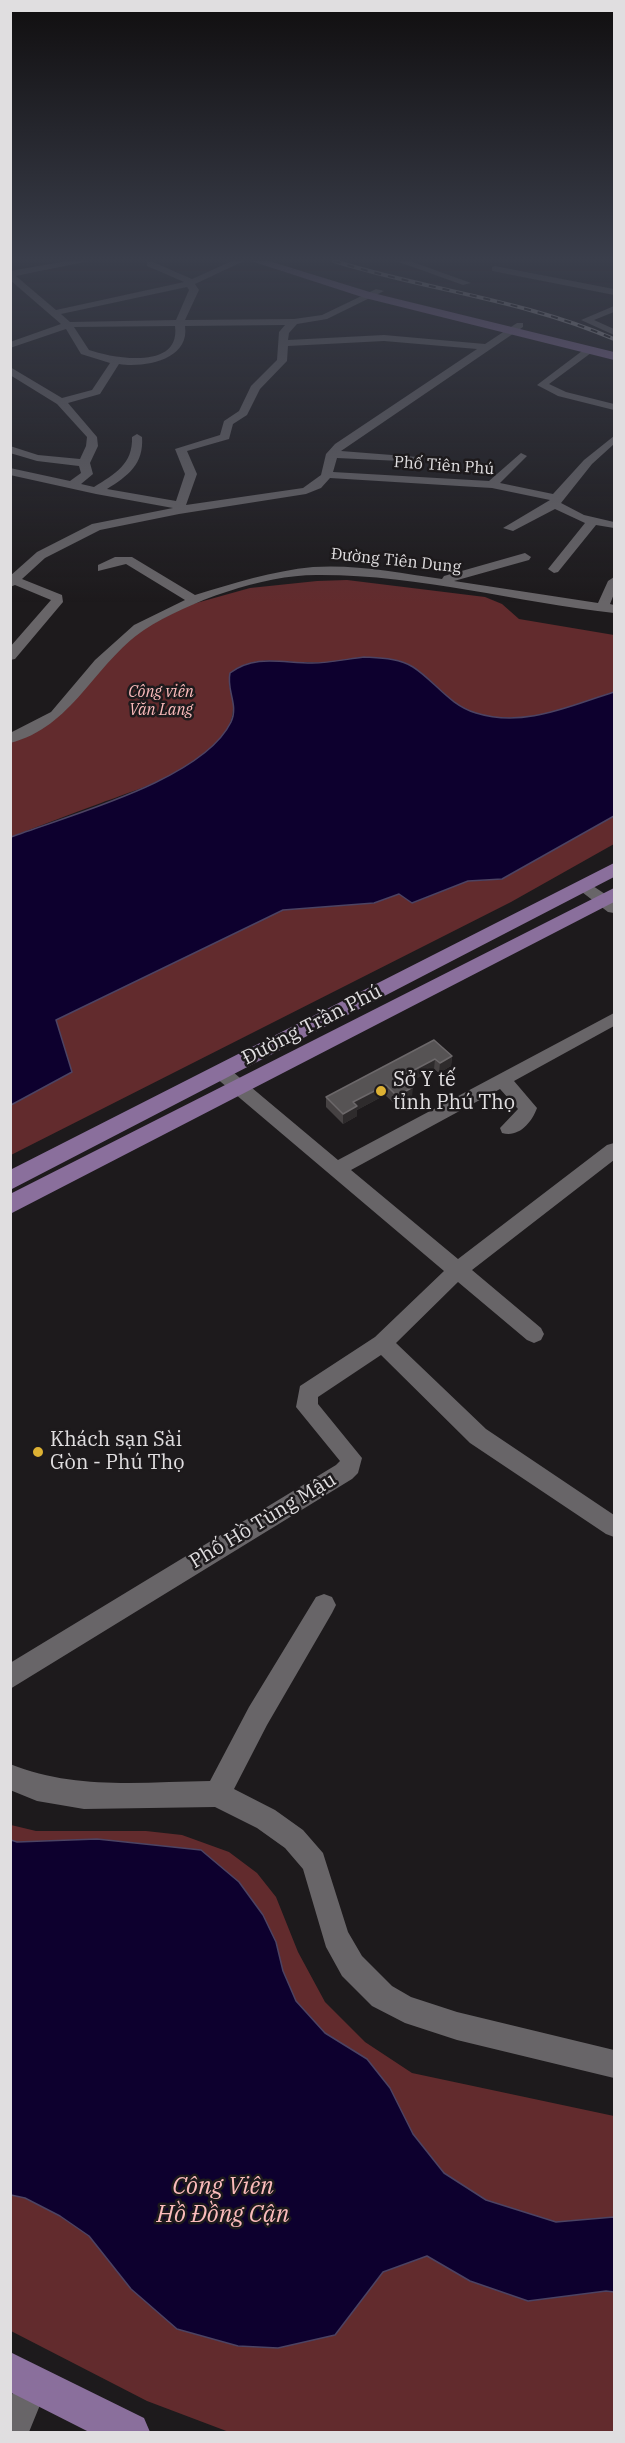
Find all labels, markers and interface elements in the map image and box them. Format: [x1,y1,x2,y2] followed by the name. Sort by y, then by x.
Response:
[393,453,495,479] street label: Phố Tiên Phú
[330,545,462,577] street label: Đường Tiên Dung
[128,682,194,720] park label: Công viên Văn Lang
[238,979,386,1071] street label: Đường Trần Phú
[393,1068,515,1115] place label: Sở Y tế tỉnh Phú Thọ
[374,1084,388,1098] marker: Sở Y tế tỉnh Phú Thọ
[50,1428,184,1475] place label: Khách sạn Sài Gòn - Phú Thọ
[31,1445,45,1459] marker: Khách sạn Sài Gòn - Phú Thọ
[185,1468,341,1574] street label: Phố Hồ Tùng Mậu
[157,2173,289,2229] park label: Công Viên Hồ Đồng Cận

